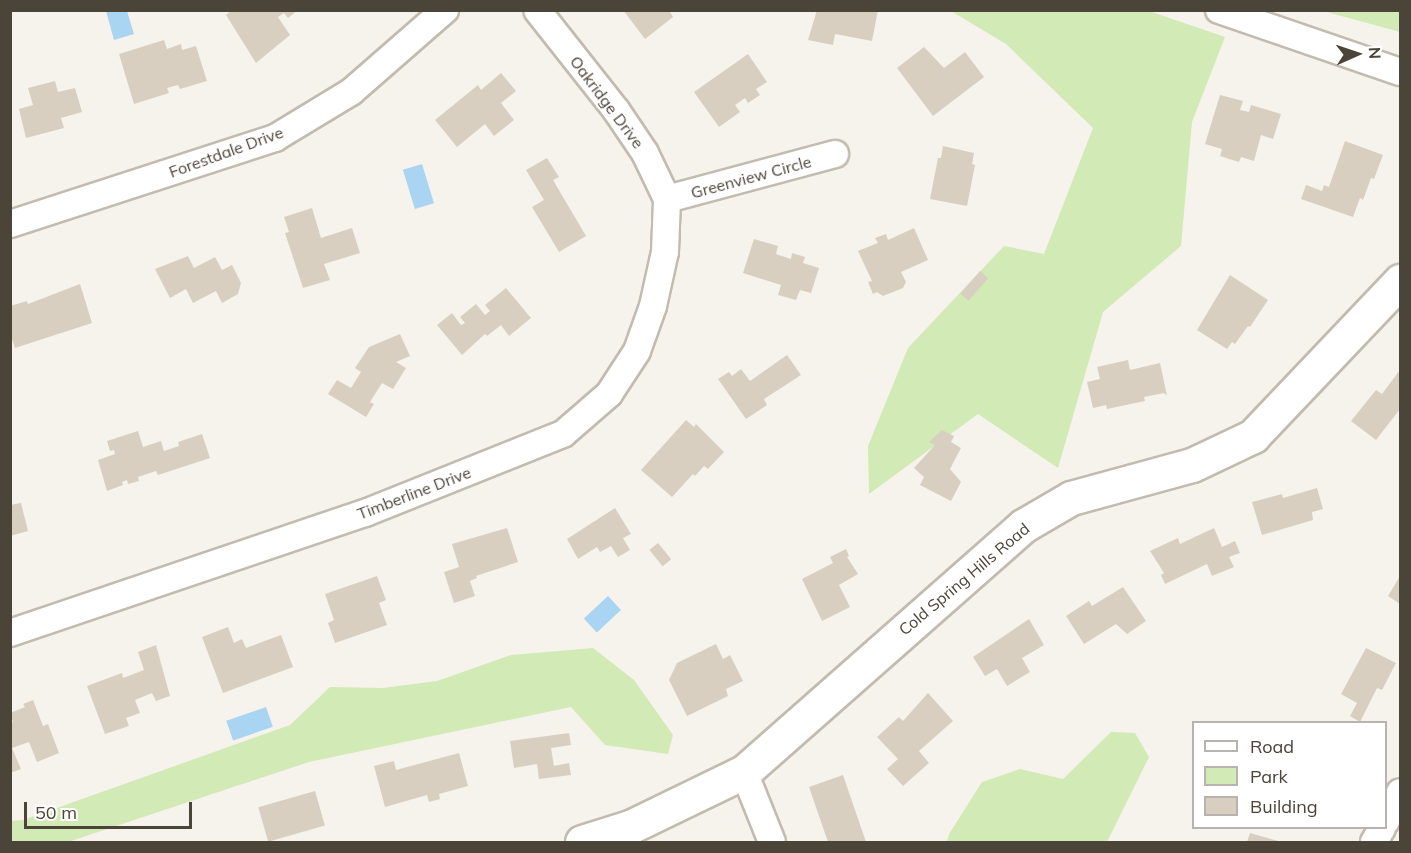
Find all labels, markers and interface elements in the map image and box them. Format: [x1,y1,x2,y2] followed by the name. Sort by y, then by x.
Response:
[1327,24,1387,84] north arrow
[1365,46,1385,60] text: N
[566,52,648,152] street label: Oakridge Drive
[166,122,286,182] street label: Forestdale Drive
[689,152,813,202] street label: Greenview Circle
[354,463,474,523] street label: Timberline Drive
[895,519,1033,639] street label: Cold Spring Hills Road
[1192,721,1387,829] legend
[1250,735,1294,758] text: Road
[1250,765,1288,788] text: Park
[27,790,195,828] scale bar
[1250,795,1318,818] text: Building
[35,801,77,824] text: 50 m

